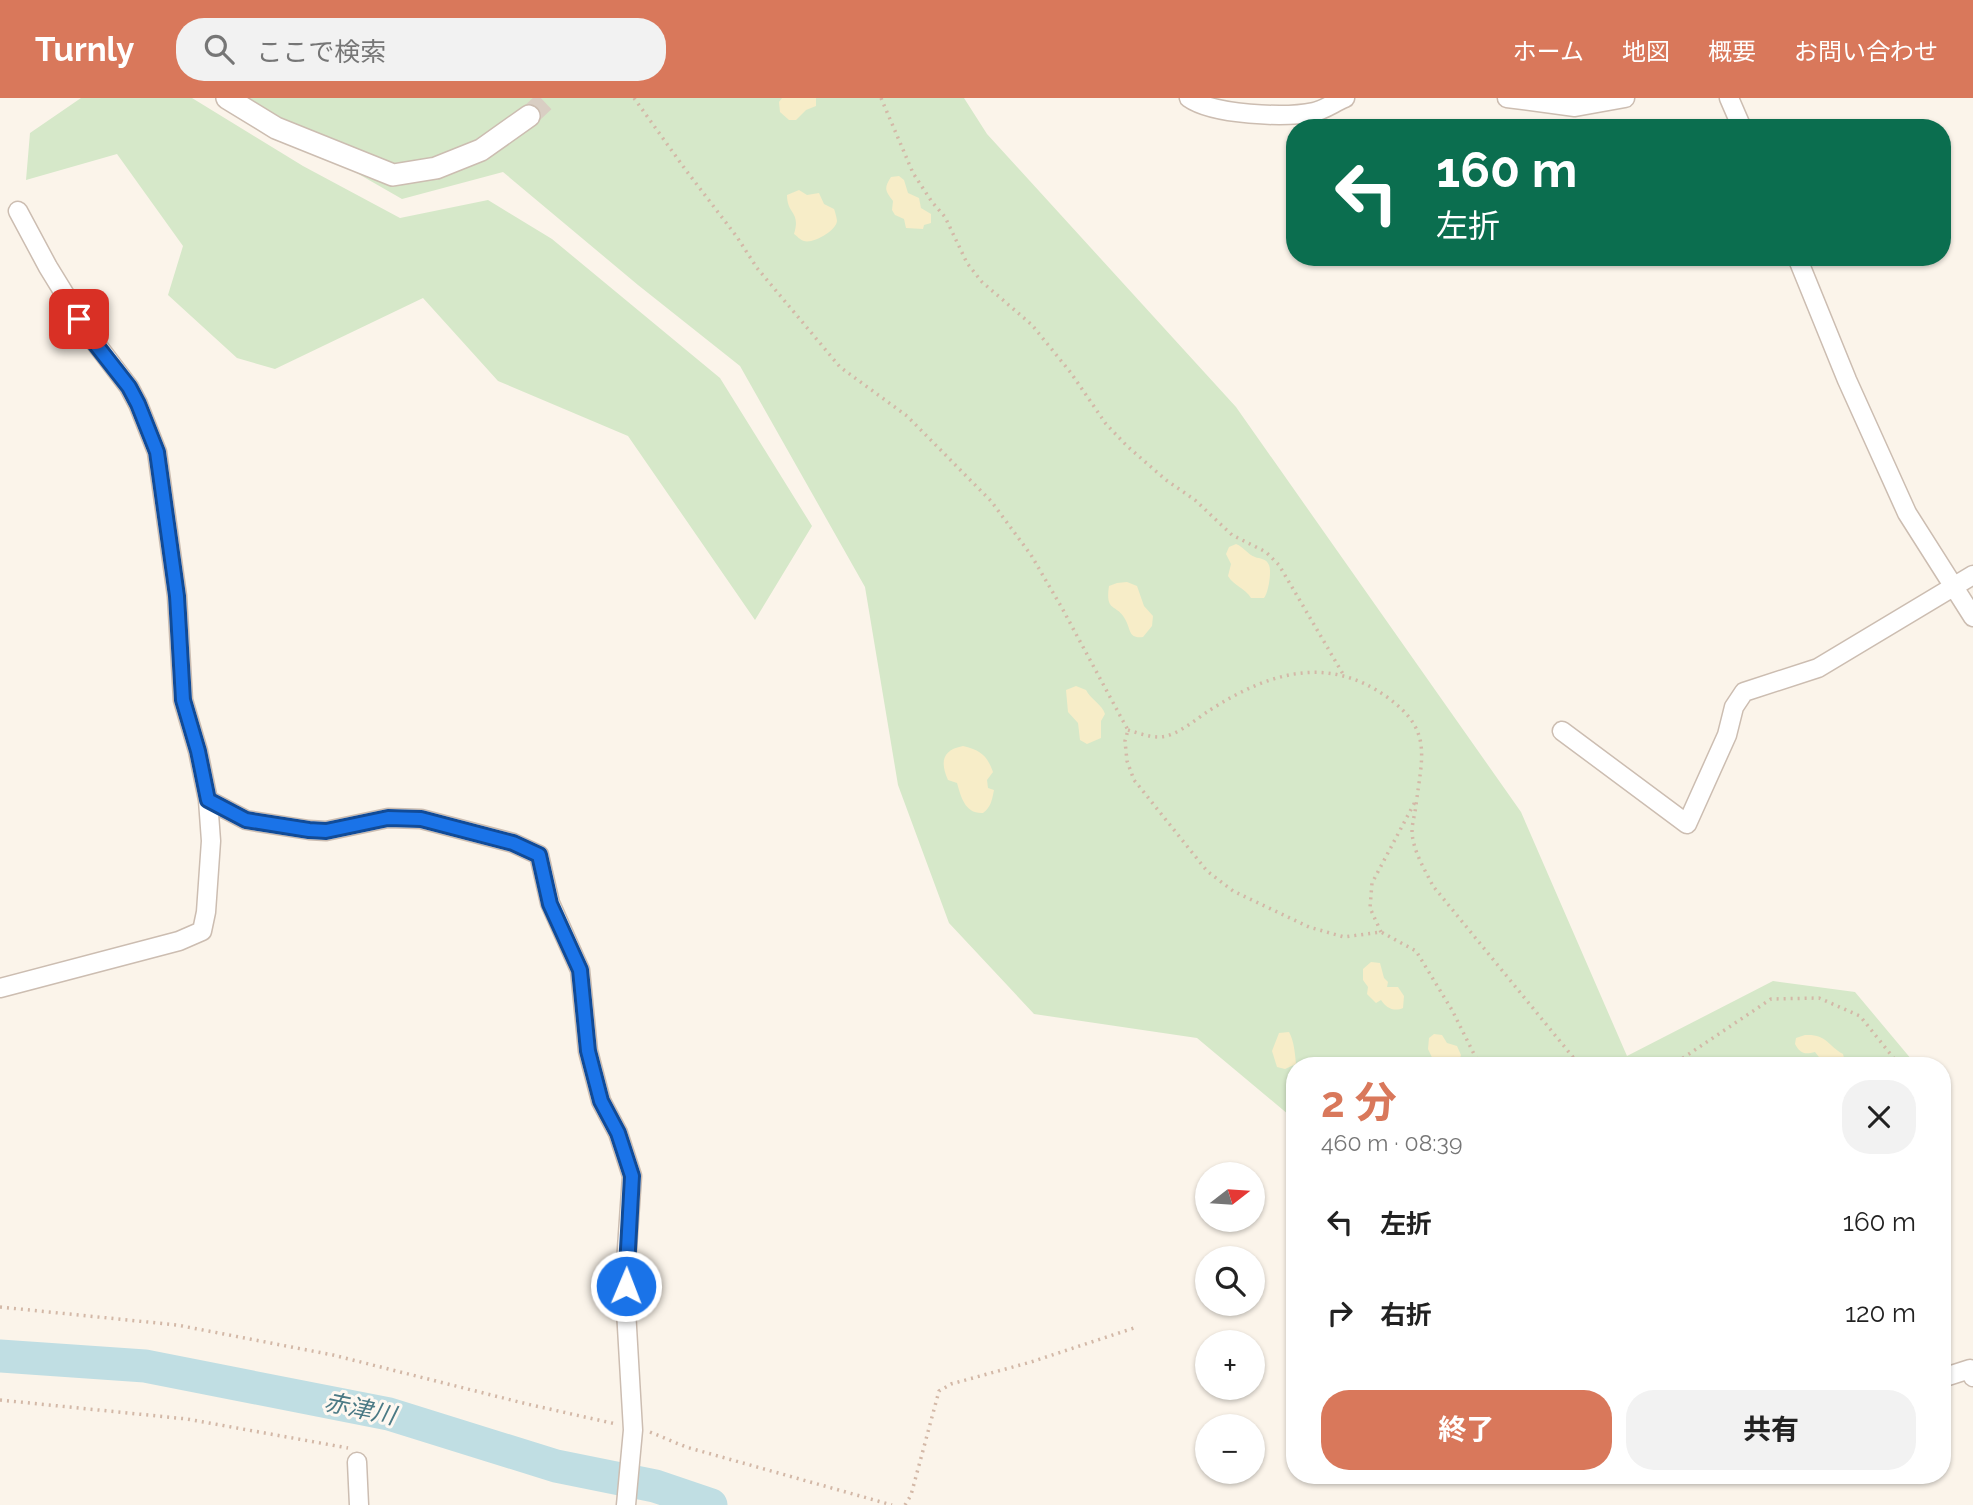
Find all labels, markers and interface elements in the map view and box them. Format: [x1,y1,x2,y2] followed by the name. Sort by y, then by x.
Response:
[176,18,666,81] search box
[35,30,134,69] text: Turnly
[200,30,238,68] icon: search
[256,37,386,67] text: ここで検索
[1513,37,1584,66] text: ホーム
[1622,37,1670,66] text: 地図
[1708,37,1756,66] text: 概要
[1794,37,1938,66] text: お問い合わせ
[1436,141,1577,198] text: 160 m
[1321,147,1412,238] icon: left
[1436,207,1500,244] text: 左折
[49,289,109,349] pin
[60,300,98,338] icon: arrive
[1321,1078,1397,1127] text: 2 分
[1842,1080,1916,1154] button: close
[1321,1129,1462,1156] text: 460 m · 08:39
[1195,1162,1265,1232] north arrow
[1195,1162,1265,1484] map controls
[1321,1203,1359,1241] icon: left
[1843,1207,1916,1237] text: 160 m
[1380,1209,1432,1239] text: 左折
[1195,1246,1265,1316] button: search
[589,1249,663,1323] position arrow
[1321,1294,1359,1332] icon: right
[1845,1298,1916,1328] text: 120 m
[1380,1300,1432,1330] text: 右折
[1195,1330,1265,1400] button: +
[322,1387,401,1431] water label: 赤津川
[1321,1390,1612,1470] button: 終了
[1626,1390,1916,1470] button: 共有
[1195,1414,1265,1484] button: −

